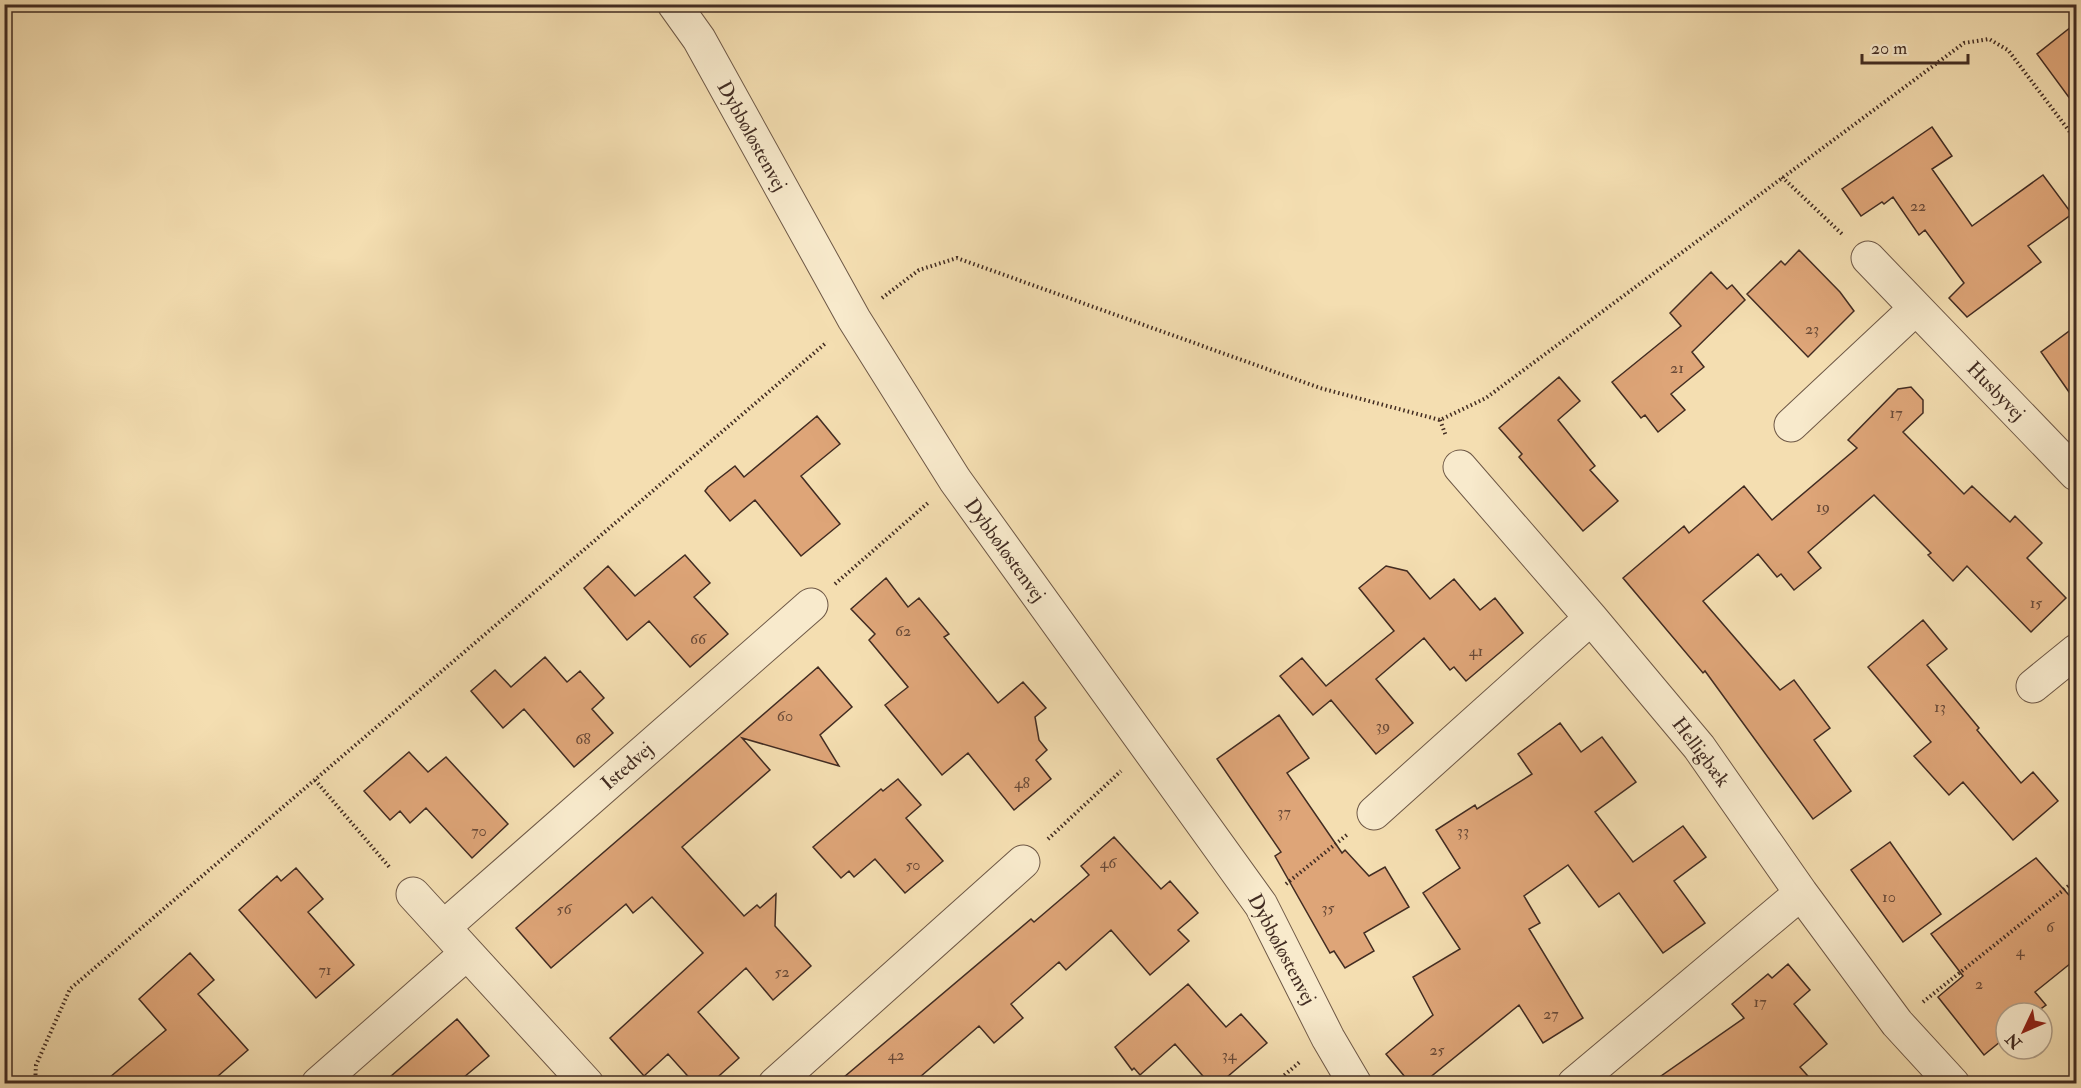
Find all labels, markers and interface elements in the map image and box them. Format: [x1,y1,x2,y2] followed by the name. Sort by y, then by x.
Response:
[1862,27,1968,65] scale bar
[1871,37,1907,60] text: 20 m
[711,77,793,195] street label: Dybbøløstenvej
[1910,196,1926,216] house number: 22
[1805,319,1819,339] house number: 23
[1962,356,2030,426] street label: Husbyvej
[1670,358,1684,378] house number: 21
[1889,403,1903,423] house number: 17
[959,493,1051,607] street label: Dybbøløstenvej
[1816,497,1830,517] house number: 19
[2030,593,2042,613] house number: 15
[895,621,911,641] house number: 62
[690,629,707,649] house number: 66
[1469,641,1483,661] house number: 41
[1934,697,1946,717] house number: 13
[777,706,793,726] house number: 60
[1667,712,1736,792] street label: Helligbæk
[1376,716,1390,736] house number: 39
[575,729,591,749] house number: 68
[596,737,658,795] street label: Istedvej
[1014,773,1031,793] house number: 48
[1277,802,1291,822] house number: 37
[471,821,487,841] house number: 70
[1457,821,1469,841] house number: 33
[1100,853,1117,873] house number: 46
[905,855,921,875] house number: 50
[1882,887,1896,907] house number: 10
[1242,889,1322,1009] street label: Dybbøløstenvej
[1321,898,1335,918] house number: 35
[556,899,572,919] house number: 56
[2046,917,2055,937] house number: 6
[2016,941,2026,961] house number: 4
[318,960,332,980] house number: 71
[774,962,790,982] house number: 52
[1975,974,1983,994] house number: 2
[1753,992,1767,1012] house number: 17
[1994,1001,2054,1061] north arrow
[1543,1004,1559,1024] house number: 27
[2001,1028,2027,1054] text: N
[1429,1040,1445,1060] house number: 25
[888,1045,904,1065] house number: 42
[1222,1045,1238,1065] house number: 34

